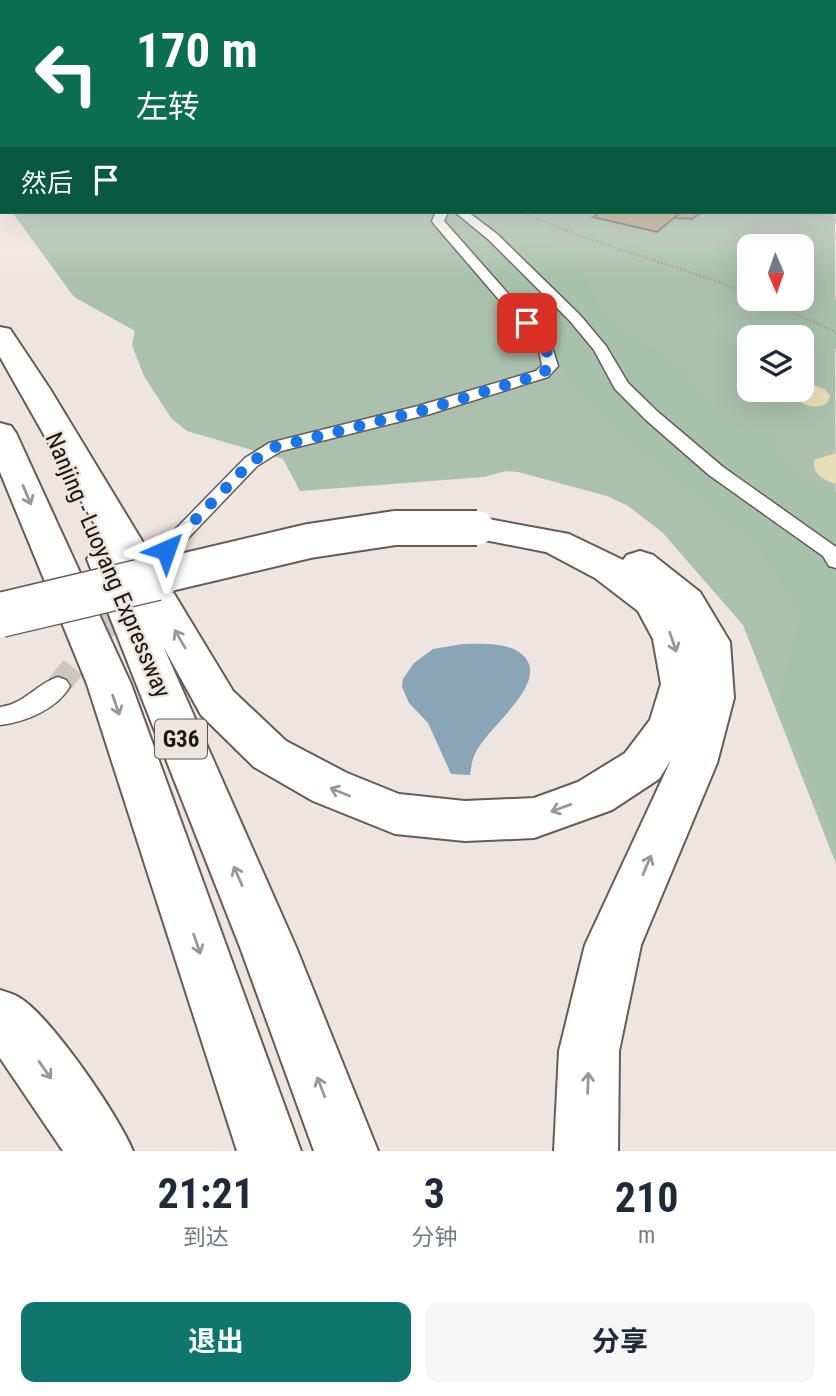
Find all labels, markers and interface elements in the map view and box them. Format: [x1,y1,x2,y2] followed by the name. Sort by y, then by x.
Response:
[136,22,258,79] text: 170 m
[21,28,112,119] icon: left
[136,88,200,126] text: 左转
[87,161,125,199] icon: arrive
[21,168,73,198] text: 然后
[737,234,814,312] north arrow
[737,234,814,402] map controls
[497,293,557,353] pin
[508,304,546,342] icon: arrive
[737,325,814,402] button: layers
[39,428,177,702] street label: Nanjing - Luoyang Expressway
[22,484,35,506] one-way arrow
[129,513,203,587] position arrow
[173,629,187,649] one-way arrow
[668,631,680,653] one-way arrow
[110,694,123,716] one-way arrow
[155,720,207,758] road number: G36
[330,784,352,797] one-way arrow
[551,803,573,815] one-way arrow
[641,855,654,876] one-way arrow
[231,865,244,887] one-way arrow
[192,932,204,954] one-way arrow
[38,1059,52,1079] one-way arrow
[581,1072,594,1095] one-way arrow
[314,1077,327,1099] one-way arrow
[157,1169,254,1218] text: 21:21
[424,1169,445,1218] text: 3
[615,1173,678,1222] text: 210
[638,1222,655,1249] text: m
[183,1224,229,1251] text: 到达
[411,1224,457,1251] text: 分钟
[21,1302,411,1382] button: 退出
[425,1302,815,1382] button: 分享

